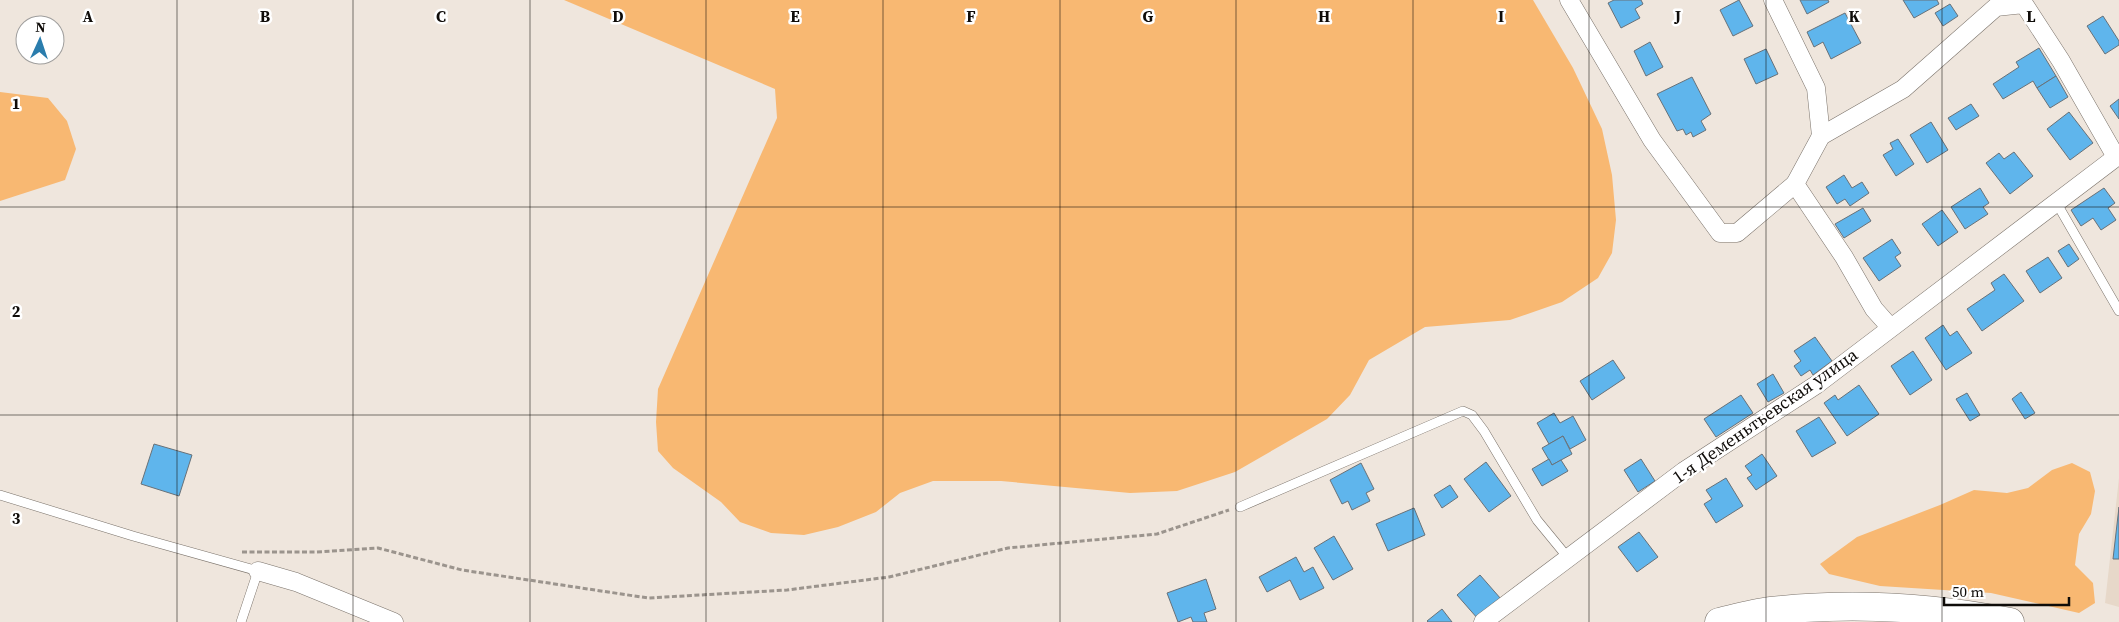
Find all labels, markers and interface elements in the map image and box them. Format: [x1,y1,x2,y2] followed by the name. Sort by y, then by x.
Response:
[83,5,94,27] text: A
[260,5,271,27] text: B
[436,5,446,27] text: C
[612,5,624,27] text: D
[790,5,800,27] text: E
[966,5,976,27] text: F
[1143,5,1154,27] text: G
[1318,5,1330,27] text: H
[1498,5,1504,27] text: I
[1674,5,1681,27] text: J
[1848,5,1860,27] text: K
[2026,5,2036,27] text: L
[15,15,65,65] north arrow
[35,17,46,37] text: N
[12,92,20,114] text: 1
[12,300,21,322] text: 2
[1667,341,1863,489] street label: 1-я Деменьтьевская улица
[12,507,21,529] text: 3
[1944,574,2069,606] scale bar
[1952,581,1984,602] text: 50 m

